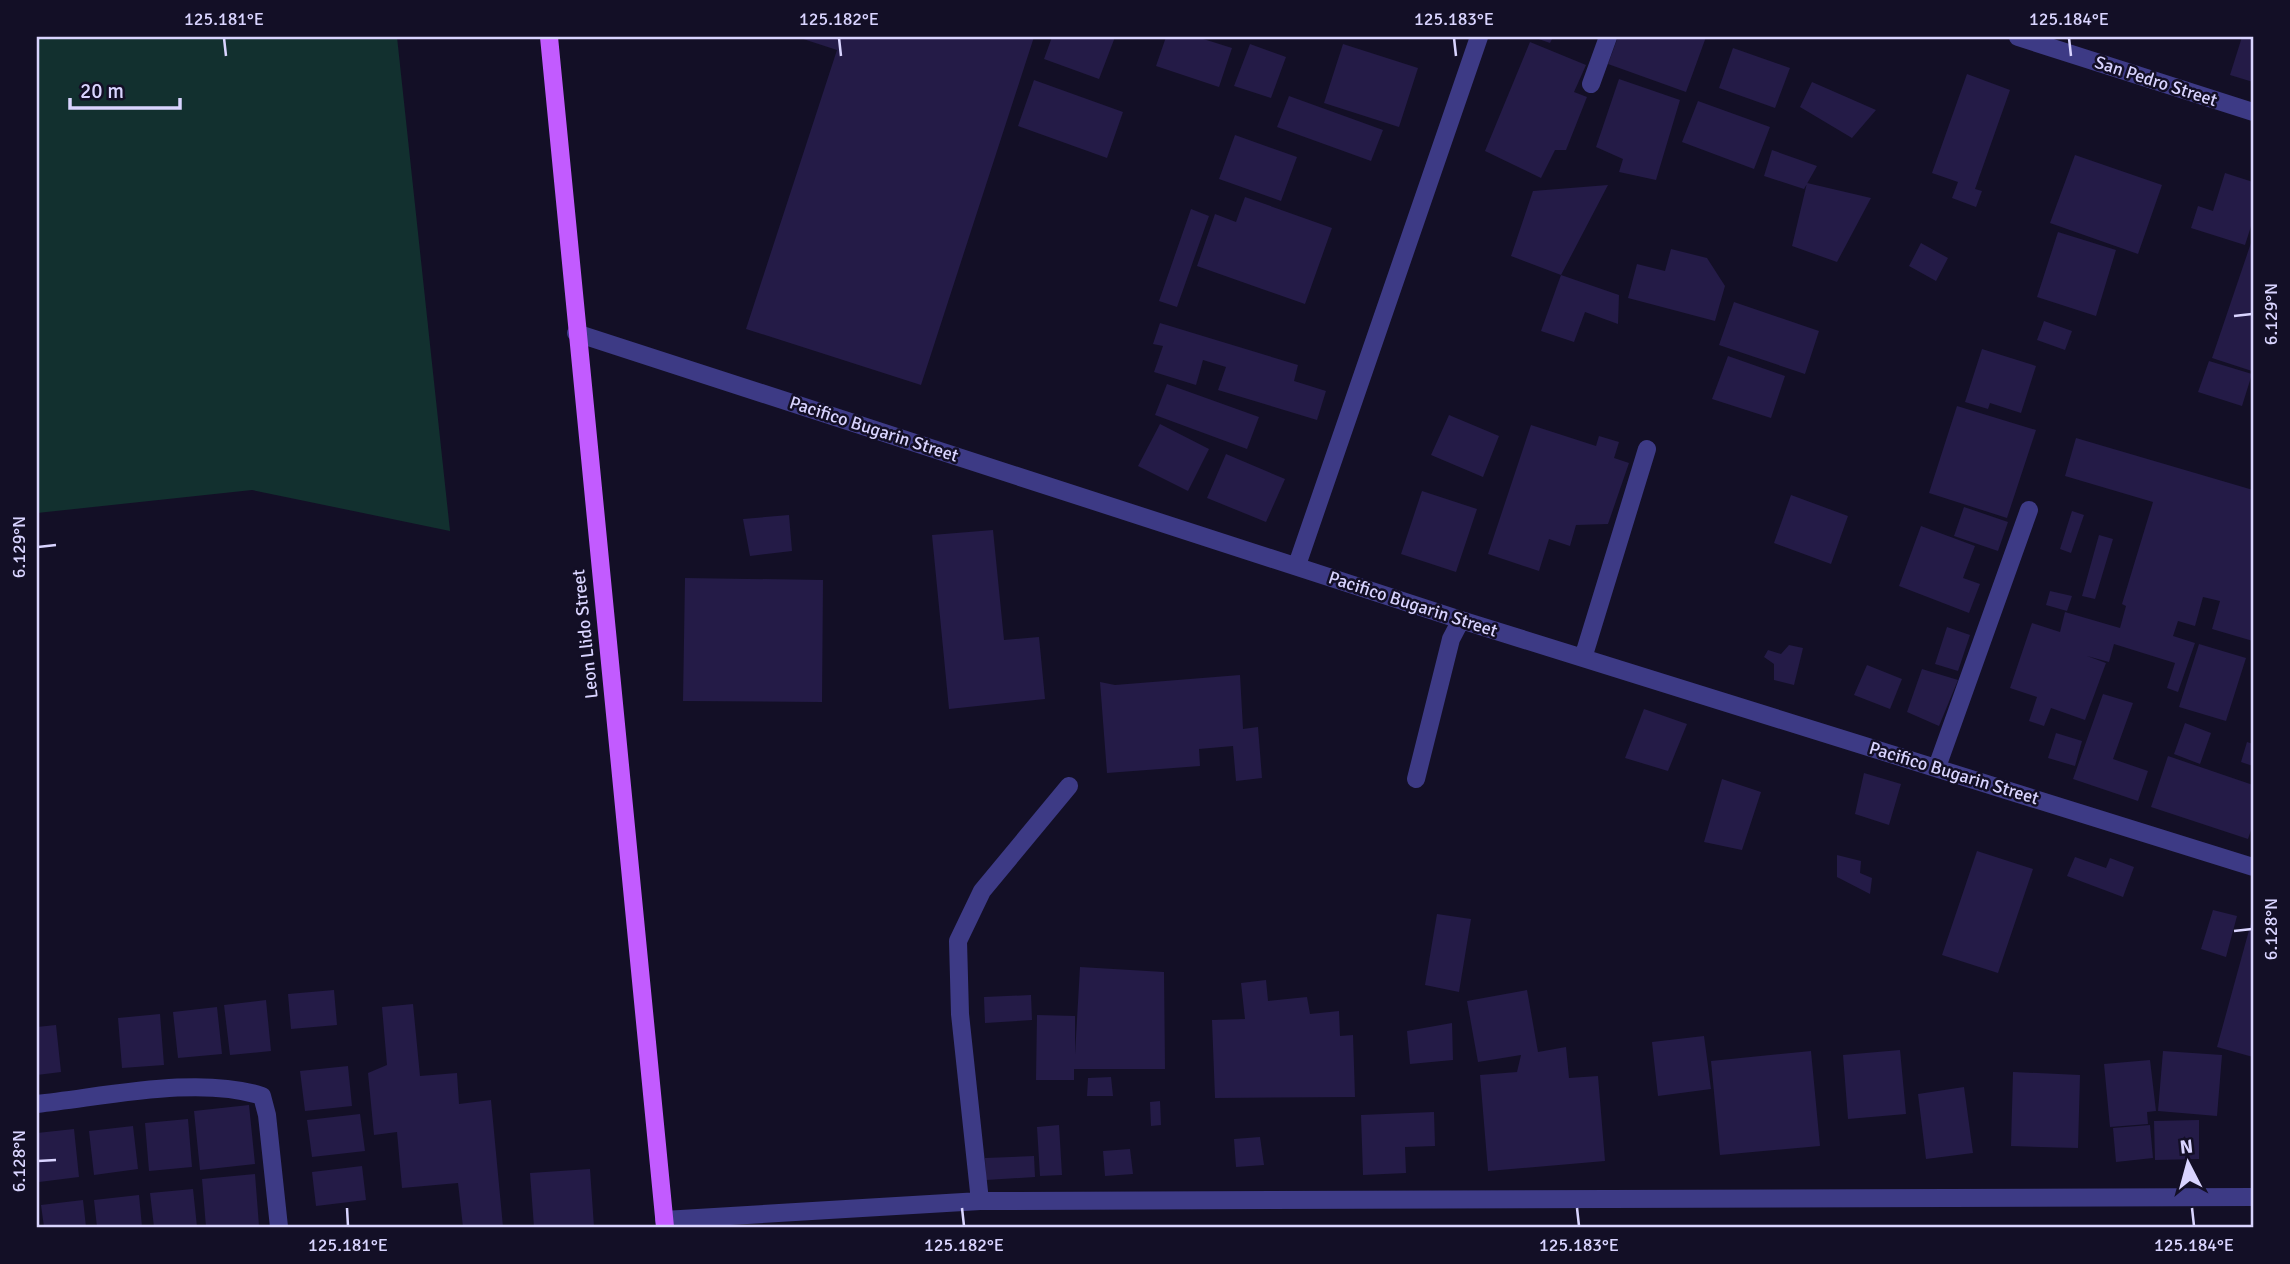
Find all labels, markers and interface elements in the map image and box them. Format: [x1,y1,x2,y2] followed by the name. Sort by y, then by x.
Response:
[184,8,264,30] text: 125.181°E
[799,8,879,30] text: 125.182°E
[1414,8,1494,30] text: 125.183°E
[2029,8,2109,30] text: 125.184°E
[2092,51,2220,111] street label: San Pedro Street
[70,66,180,110] scale bar
[80,78,124,104] text: 20 m
[2260,283,2282,345] text: 6.129°N
[787,391,961,467] street label: Pacifico Bugarin Street
[8,516,30,578] text: 6.129°N
[1326,566,1500,642] street label: Pacifico Bugarin Street
[567,568,603,700] street label: Leon Llido Street
[1866,737,2042,809] street label: Pacifico Bugarin Street
[2260,898,2282,960] text: 6.128°N
[2154,1128,2224,1198] north arrow
[8,1130,30,1192] text: 6.128°N
[2179,1134,2194,1160] text: N
[308,1234,388,1256] text: 125.181°E
[924,1234,1004,1256] text: 125.182°E
[1539,1234,1619,1256] text: 125.183°E
[2154,1234,2234,1256] text: 125.184°E

